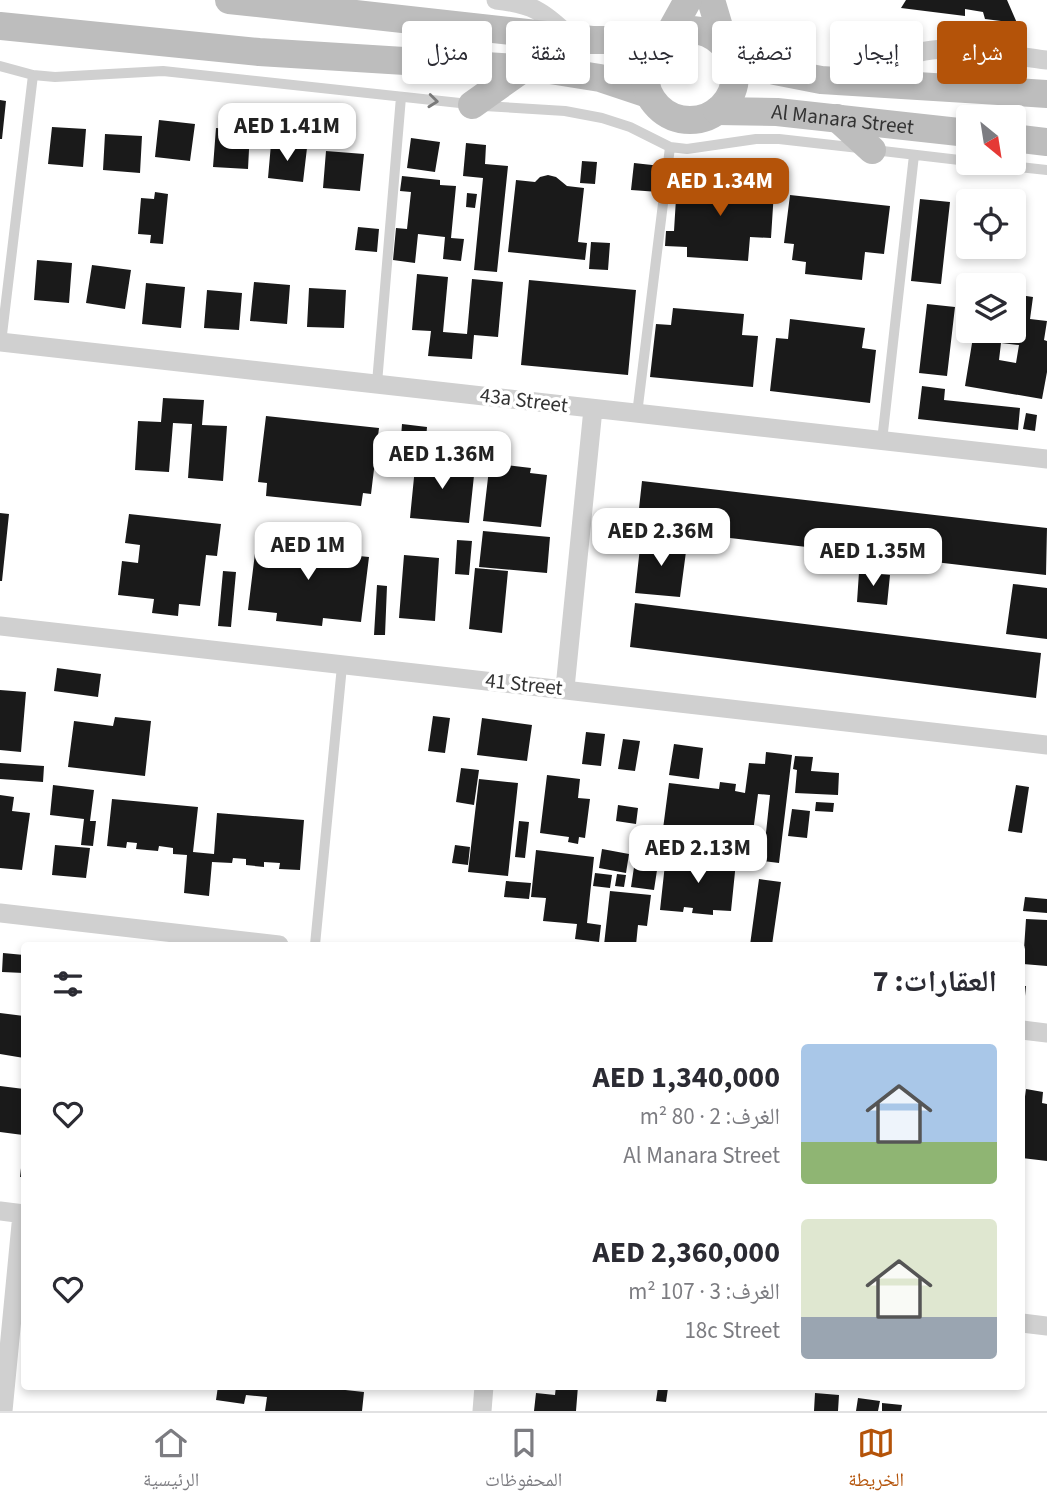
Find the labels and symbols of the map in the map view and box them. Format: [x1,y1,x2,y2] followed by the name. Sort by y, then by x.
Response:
[427,93,438,108] one-way arrow
[770,96,915,142] street label: Al Manara Street
[207,104,367,163] pin: AED 1.41M
[956,105,1026,175] north arrow
[640,158,800,218] pin: AED 1.34M
[478,380,570,420] street label: 43a Street
[362,432,522,491] pin: AED 1.36M
[581,508,741,568] pin: AED 2.36M
[251,522,365,582] pin: AED 1M
[793,528,953,588] pin: AED 1.35M
[484,665,564,703] street label: 41 Street
[618,826,778,885] pin: AED 2.13M

